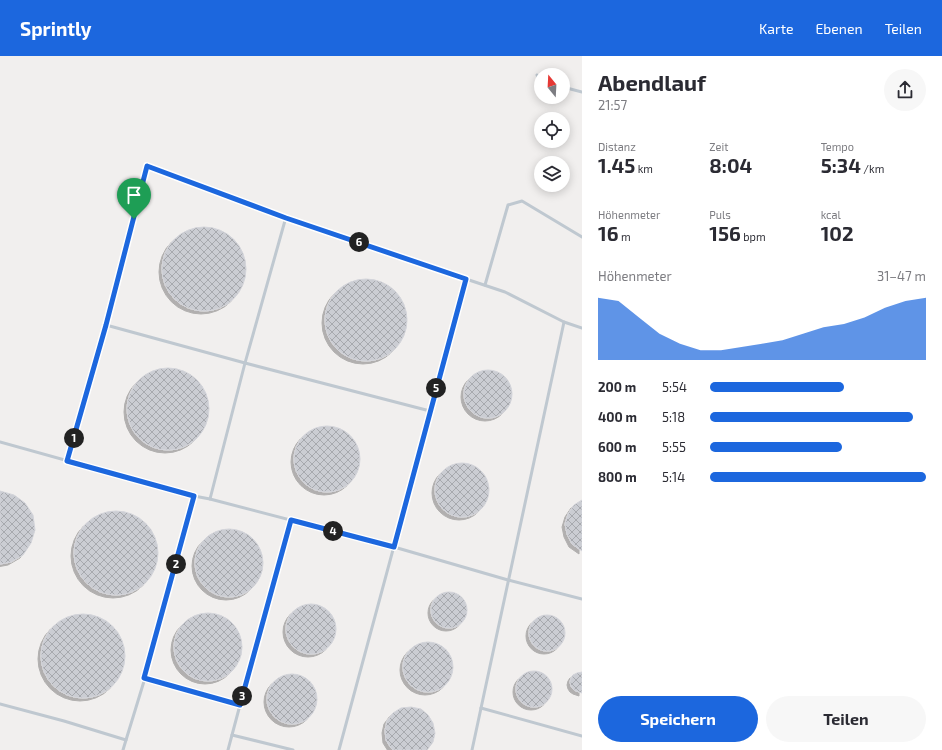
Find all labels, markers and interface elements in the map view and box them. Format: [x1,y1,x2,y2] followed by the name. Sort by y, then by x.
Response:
[20,17,92,40] text: Sprintly
[759,20,794,37] text: Karte
[816,20,863,37] text: Ebenen
[885,20,922,37] text: Teilen
[534,68,570,104] north arrow
[534,68,570,192] map controls
[598,69,706,95] text: Abendlauf
[884,69,926,111] button: share
[598,97,627,113] text: 21:57
[534,112,570,148] button: locate
[598,140,636,153] text: Distanz
[709,140,728,153] text: Zeit
[821,140,854,153] text: Tempo
[598,153,635,177] text: 1.45
[709,153,752,177] text: 8:04
[821,153,861,177] text: 5:34
[534,156,570,192] button: layers
[635,162,653,175] text: km
[861,162,884,175] text: /km
[117,178,151,219] pin
[123,184,145,206] icon: arrive
[598,208,660,221] text: Höhenmeter
[709,208,731,221] text: Puls
[821,208,841,221] text: kcal
[598,221,618,245] text: 16
[709,221,741,245] text: 156
[821,221,854,245] text: 102
[618,230,631,243] text: m
[741,230,766,243] text: bpm
[349,232,369,252] pin: 6
[356,235,362,248] text: 6
[598,268,672,284] text: Höhenmeter
[877,268,926,284] text: 31–47 m
[426,378,446,398] pin: 5
[598,379,636,395] text: 200 m
[662,379,687,395] text: 5:54
[433,381,439,394] text: 5
[598,409,637,425] text: 400 m
[662,409,685,425] text: 5:18
[64,428,84,448] pin: 1
[72,431,76,444] text: 1
[598,439,636,455] text: 600 m
[662,439,686,455] text: 5:55
[598,469,637,485] text: 800 m
[662,469,685,485] text: 5:14
[323,521,343,541] pin: 4
[329,524,337,537] text: 4
[166,554,186,574] pin: 2
[173,557,179,570] text: 2
[232,686,252,706] pin: 3
[239,689,245,702] text: 3
[598,696,758,742] button: Speichern
[766,696,926,742] button: Teilen

